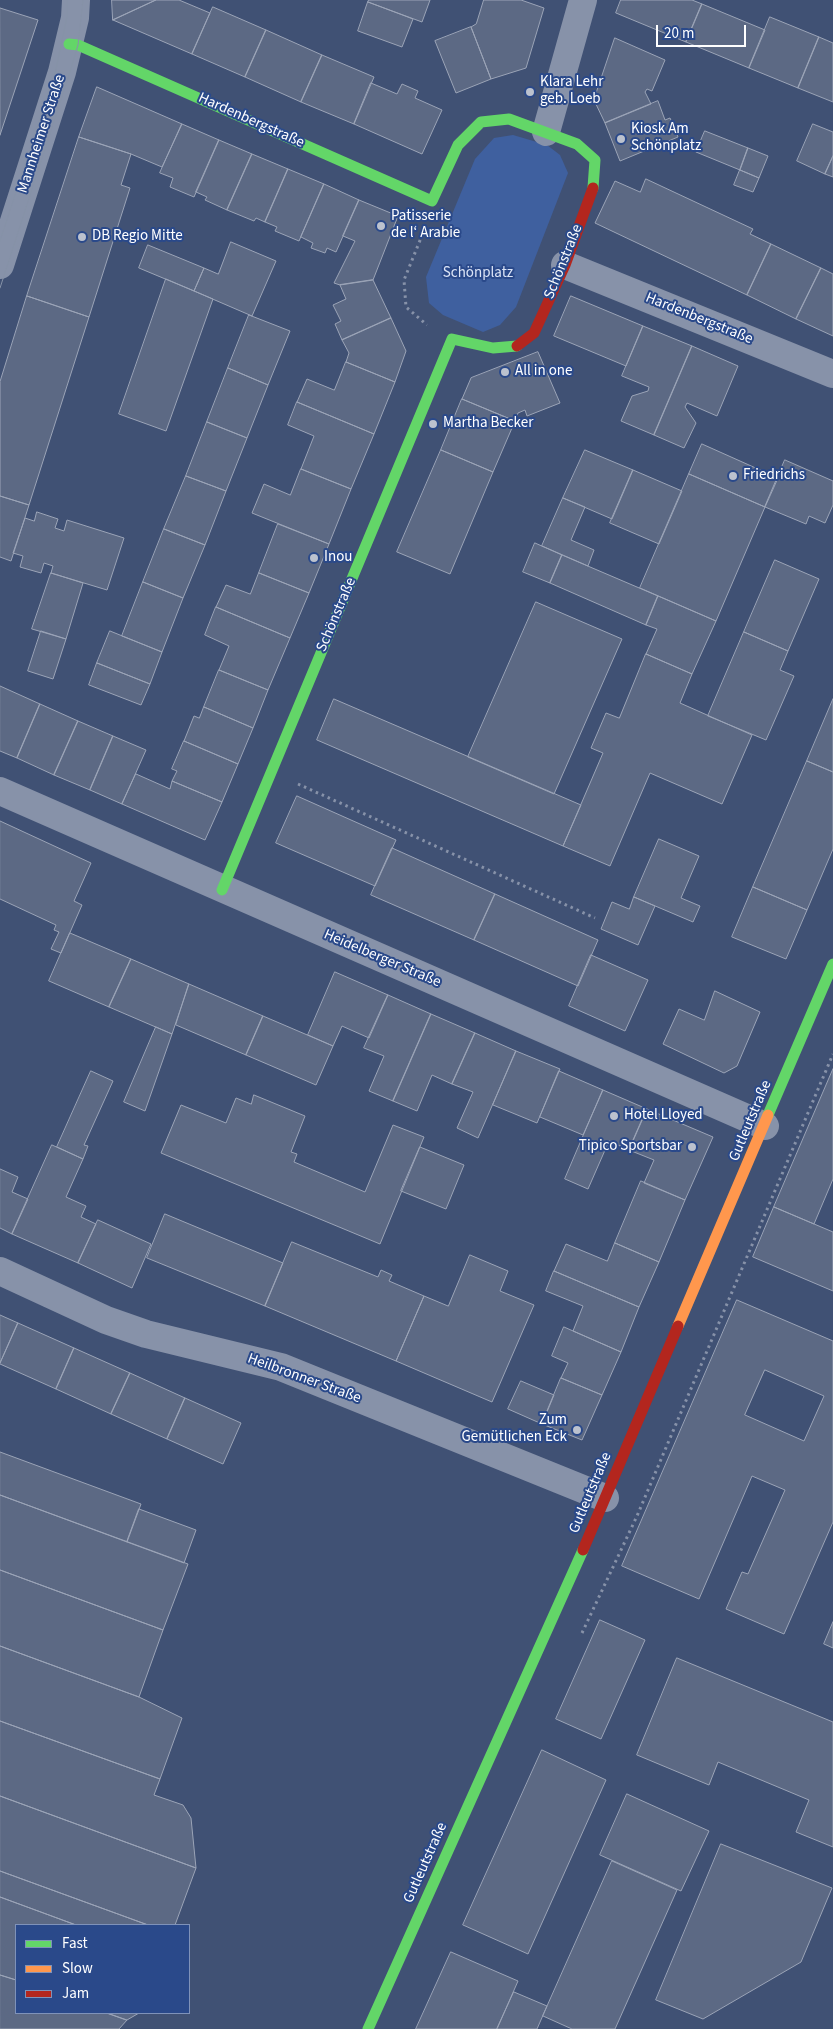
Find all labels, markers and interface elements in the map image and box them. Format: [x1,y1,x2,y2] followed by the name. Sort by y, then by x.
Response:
[658,15,748,47] scale bar
[664,23,694,44] text: 20 m
[14,73,70,195] street label: Mannheimer Straße
[540,74,603,109] place label: Klara Lehr geb. Loeb
[524,86,536,98] marker: Klara Lehr geb. Loeb
[195,90,307,152] street label: Hardenbergstraße
[631,121,701,156] place label: Kiosk Am Schönplatz
[615,133,627,145] marker: Kiosk Am Schönplatz
[391,208,460,243] place label: Patisserie de l‘ Arabie
[375,220,387,232] marker: Patisserie de l‘ Arabie
[541,222,587,302] street label: Schönstraße
[92,228,183,246] place label: DB Regio Mitte
[76,231,88,243] marker: DB Regio Mitte
[443,265,513,283] park label: Schönplatz
[643,289,755,349] street label: Hardenbergstraße
[515,363,572,381] place label: All in one
[499,366,511,378] marker: All in one
[443,415,533,433] place label: Martha Becker
[427,418,439,430] marker: Martha Becker
[743,467,805,485] place label: Friedrichs
[727,470,739,482] marker: Friedrichs
[324,549,352,567] place label: Inou
[308,552,320,564] marker: Inou
[313,575,361,655] street label: Schönstraße
[321,926,443,992] street label: Heidelberger Straße
[726,1078,776,1164] street label: Gutleutstraße
[624,1107,703,1125] place label: Hotel Lloyed
[608,1110,620,1122] marker: Hotel Lloyed
[579,1138,682,1156] place label: Tipico Sportsbar
[686,1141,698,1153] marker: Tipico Sportsbar
[245,1350,363,1408] street label: Heilbronner Straße
[461,1412,567,1447] place label: Zum Gemütlichen Eck
[571,1424,583,1436] marker: Zum Gemütlichen Eck
[566,1450,616,1536] street label: Gutleutstraße
[400,1820,452,1906] street label: Gutleutstraße
[15,1924,190,2014] legend
[62,1933,88,1954] text: Fast
[62,1958,93,1979] text: Slow
[62,1983,89,2004] text: Jam

